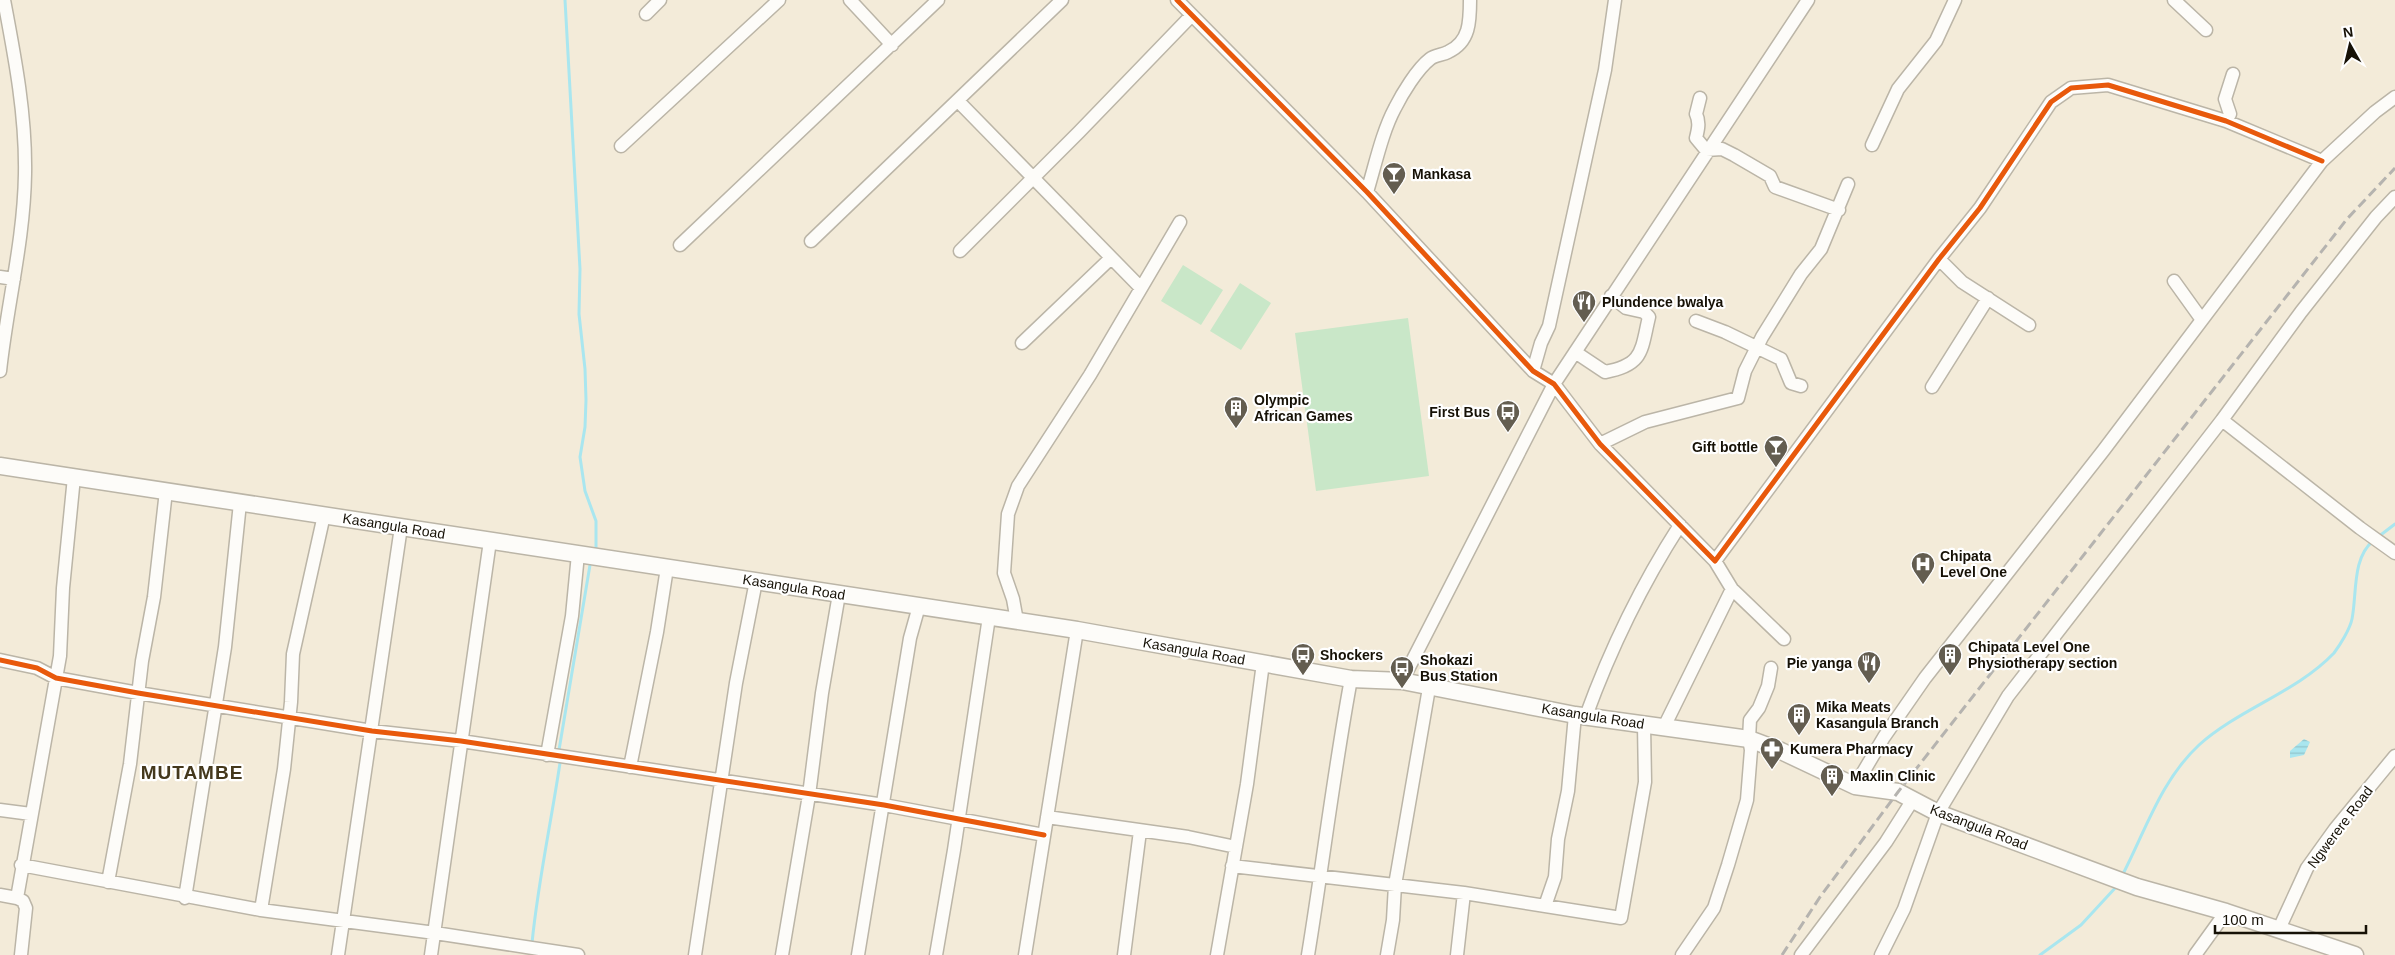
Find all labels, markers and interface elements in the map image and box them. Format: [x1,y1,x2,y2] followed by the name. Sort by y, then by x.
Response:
[2325,20,2375,70] north arrow
[2342,23,2354,41] text: N
[1381,161,1407,195] bar icon: Mankasa
[1412,166,1471,182] place label: Mankasa
[1571,289,1597,323] restaurant icon: Plundence bwalya
[1602,294,1724,310] place label: Plundence bwalya
[1254,392,1353,424] place label: Olympic African Games
[1223,395,1249,429] building icon: Olympic African Games
[1495,399,1521,433] bus stop icon: First Bus
[1429,404,1490,420] place label: First Bus
[1763,434,1789,468] bar icon: Gift bottle
[1692,439,1758,455] place label: Gift bottle
[342,510,446,542] street label: Kasangula Road
[1940,548,2007,580] place label: Chipata Level One
[1910,551,1936,585] hospital icon: Chipata Level One
[742,571,846,603] street label: Kasangula Road
[1142,634,1246,668] street label: Kasangula Road
[1968,639,2117,671] place label: Chipata Level One Physiotherapy section
[1290,642,1316,676] bus stop icon: Shockers
[1937,642,1963,676] building icon: Chipata Level One Physiotherapy section
[1320,647,1383,663] place label: Shockers
[1856,650,1882,684] restaurant icon: Pie yanga
[1420,652,1498,684] place label: Shokazi Bus Station
[1389,655,1415,689] bus stop icon: Shokazi Bus Station
[1787,655,1852,671] place label: Pie yanga
[1816,699,1939,731] place label: Mika Meats Kasangula Branch
[1541,700,1645,732] street label: Kasangula Road
[1786,702,1812,736] building icon: Mika Meats Kasangula Branch
[1759,736,1785,770] pharmacy icon: Kumera Pharmacy
[1790,741,1913,757] place label: Kumera Pharmacy
[141,762,243,783] district label: MUTAMBE
[1819,763,1845,797] building icon: Maxlin Clinic
[1850,768,1936,784] place label: Maxlin Clinic
[2304,783,2376,871] street label: Ngwerere Road
[1928,801,2030,853] street label: Kasangula Road
[2215,902,2366,934] scale bar
[2222,911,2264,928] text: 100 m

